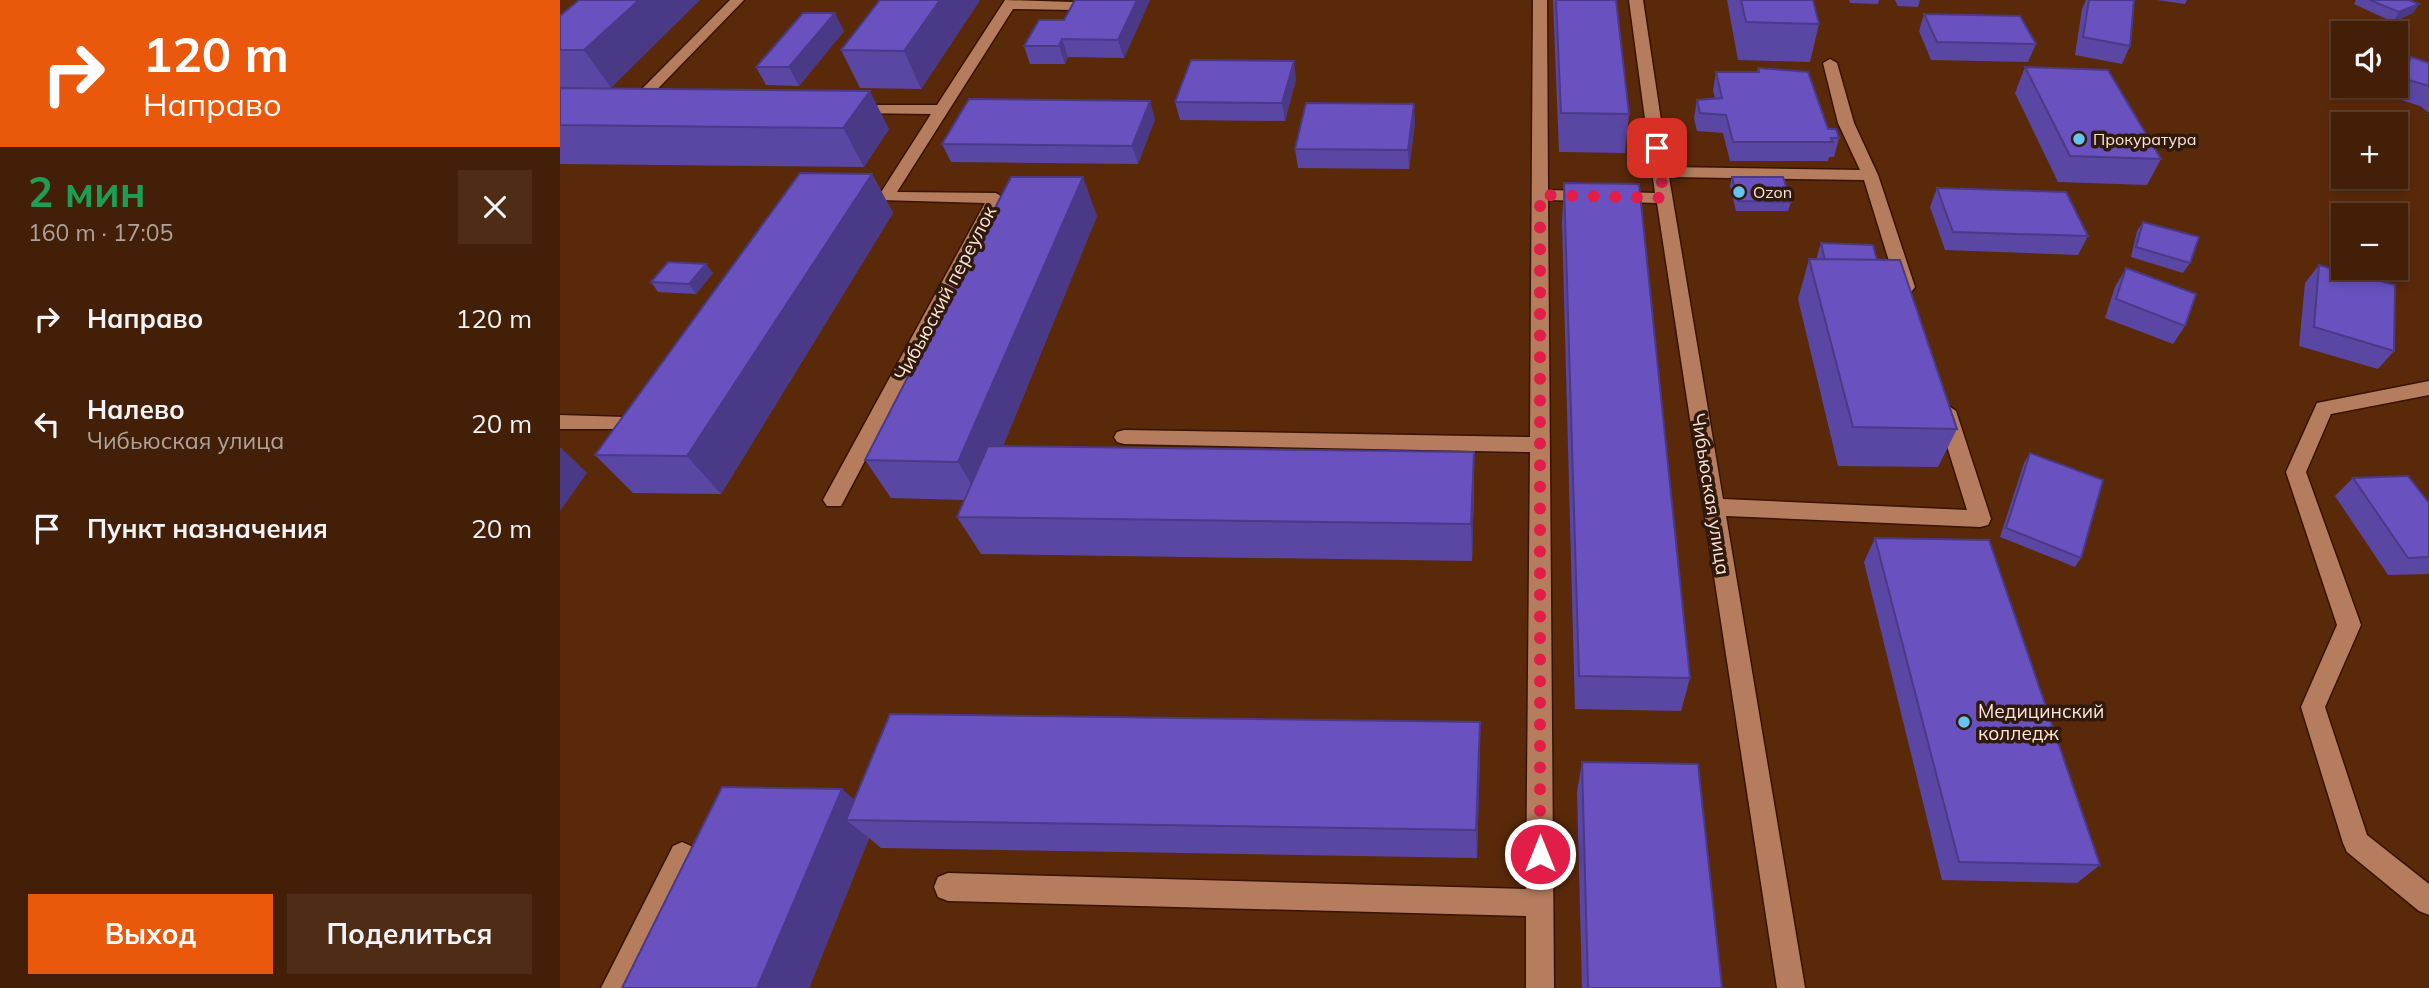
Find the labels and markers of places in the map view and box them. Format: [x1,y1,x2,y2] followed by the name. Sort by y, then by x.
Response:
[1627,118,1687,178] pin
[2093,129,2197,149] place label: Прокуратура
[2071,131,2087,147] marker: Прокуратура
[1753,182,1792,202] place label: Ozon
[1731,184,1747,200] marker: Ozon
[1978,699,2104,745] place label: Медицинский колледж
[1956,714,1972,730] marker: Медицинский колледж

